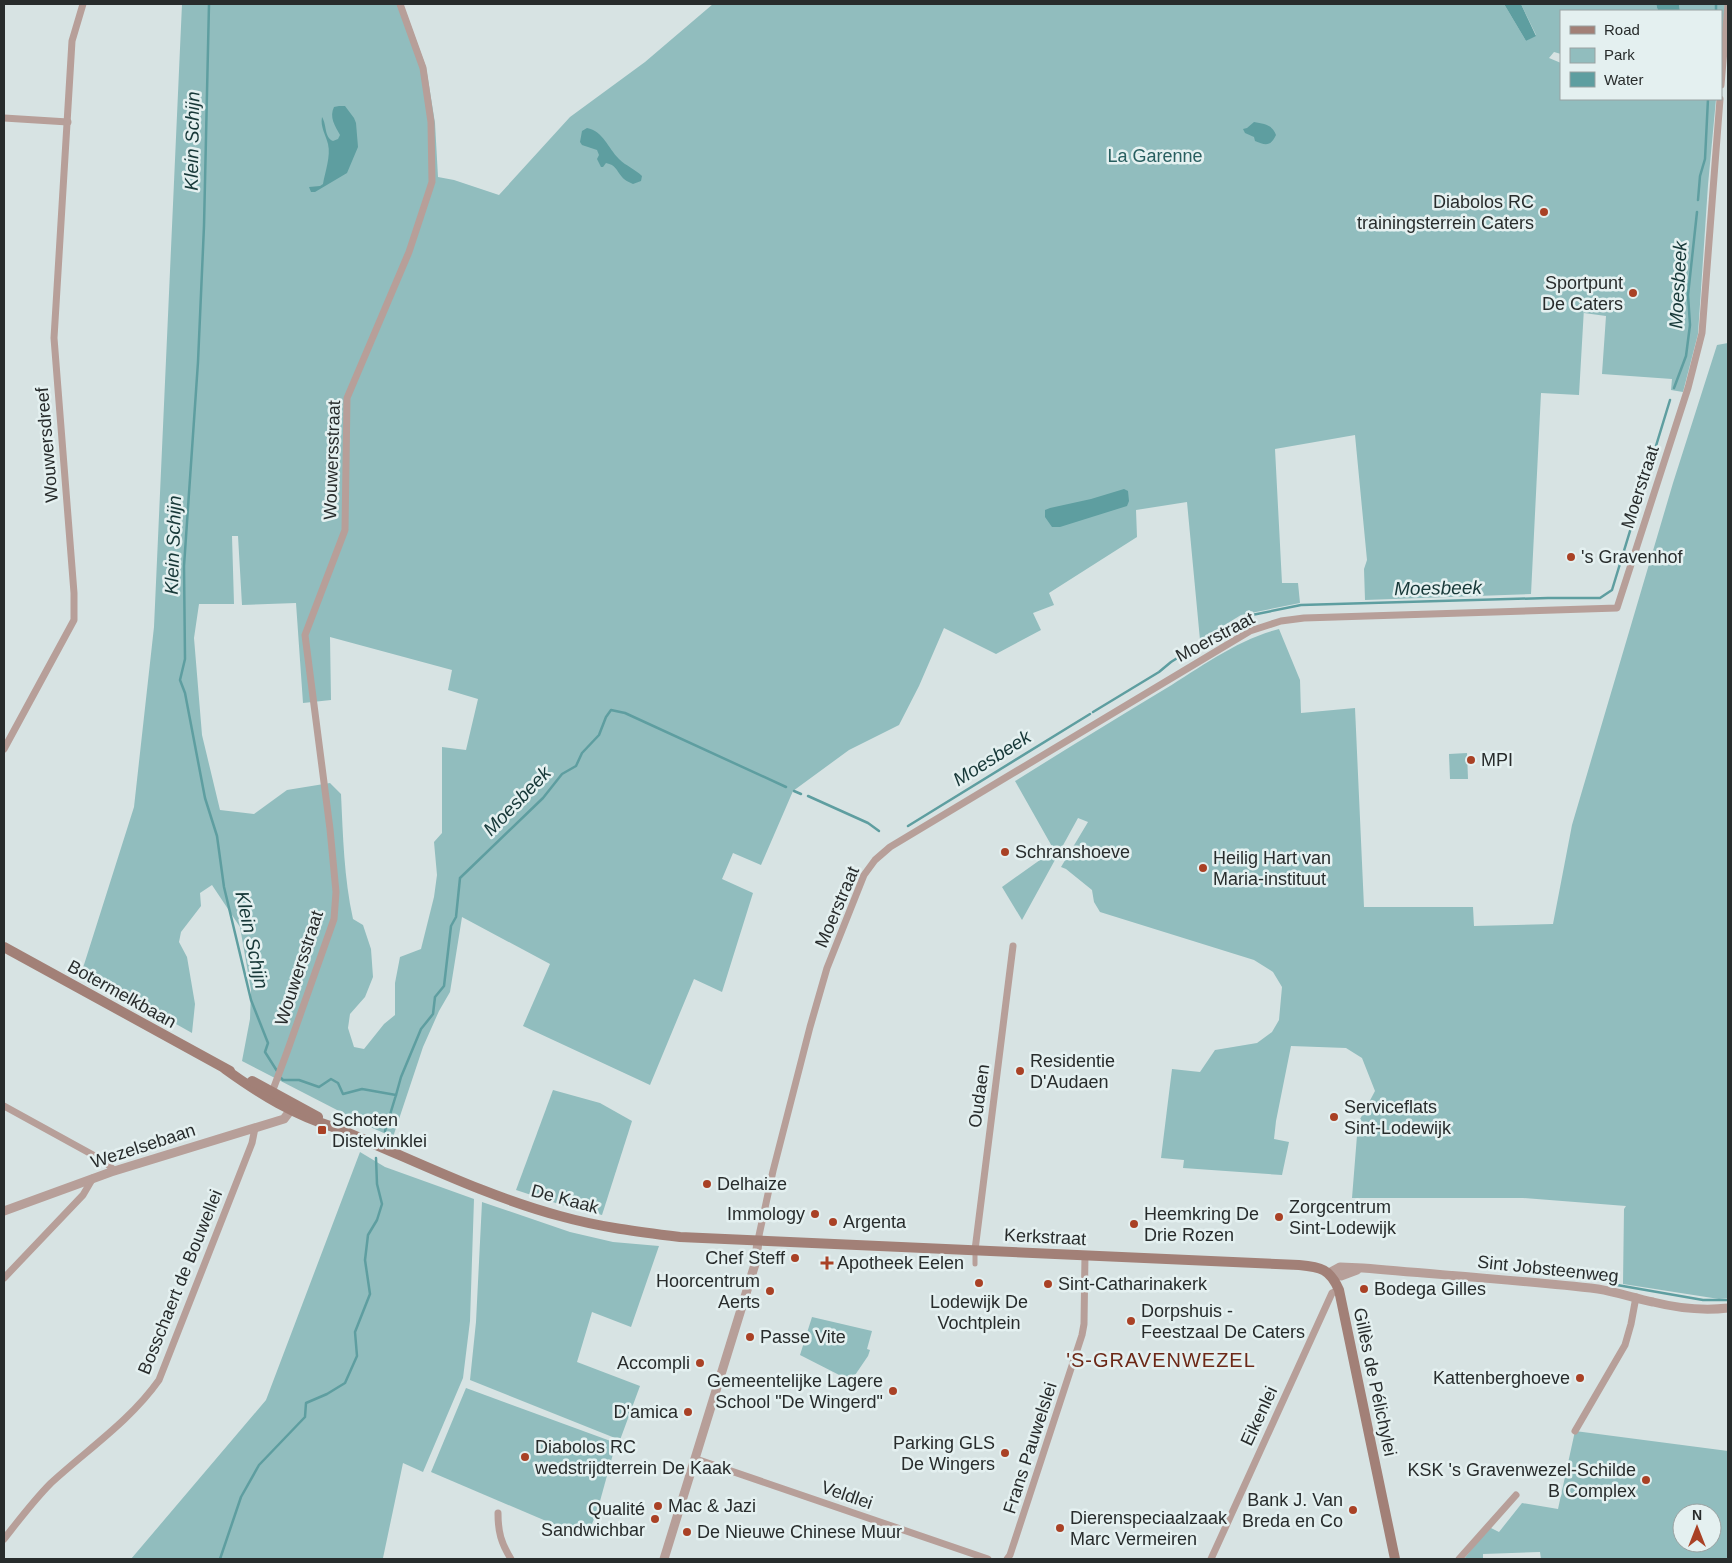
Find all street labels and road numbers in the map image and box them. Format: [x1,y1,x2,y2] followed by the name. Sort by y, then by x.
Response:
[32,385,62,504] street label: Wouwersdreef
[320,400,344,520] street label: Wouwersstraat
[1617,443,1663,531] street label: Moerstraat
[1172,608,1258,666] street label: Moerstraat
[811,863,863,951] street label: Moerstraat
[271,908,327,1028] street label: Wouwersstraat
[64,956,180,1032] street label: Botermelkbaan
[965,1063,993,1129] street label: Oudaen
[88,1120,198,1172] street label: Wezelsebaan
[529,1180,602,1218] street label: De Kaak
[134,1187,226,1377] street label: Bosschaert de Bouwellei
[1004,1225,1086,1249] street label: Kerkstraat
[1476,1252,1620,1286] street label: Sint Jobsteenweg
[1350,1306,1400,1458] street label: Gillès de Pélichylei
[999,1380,1061,1516] street label: Frans Pauwelslei
[1237,1383,1281,1449] street label: Eikenlei
[819,1477,875,1513] street label: Veldlei

